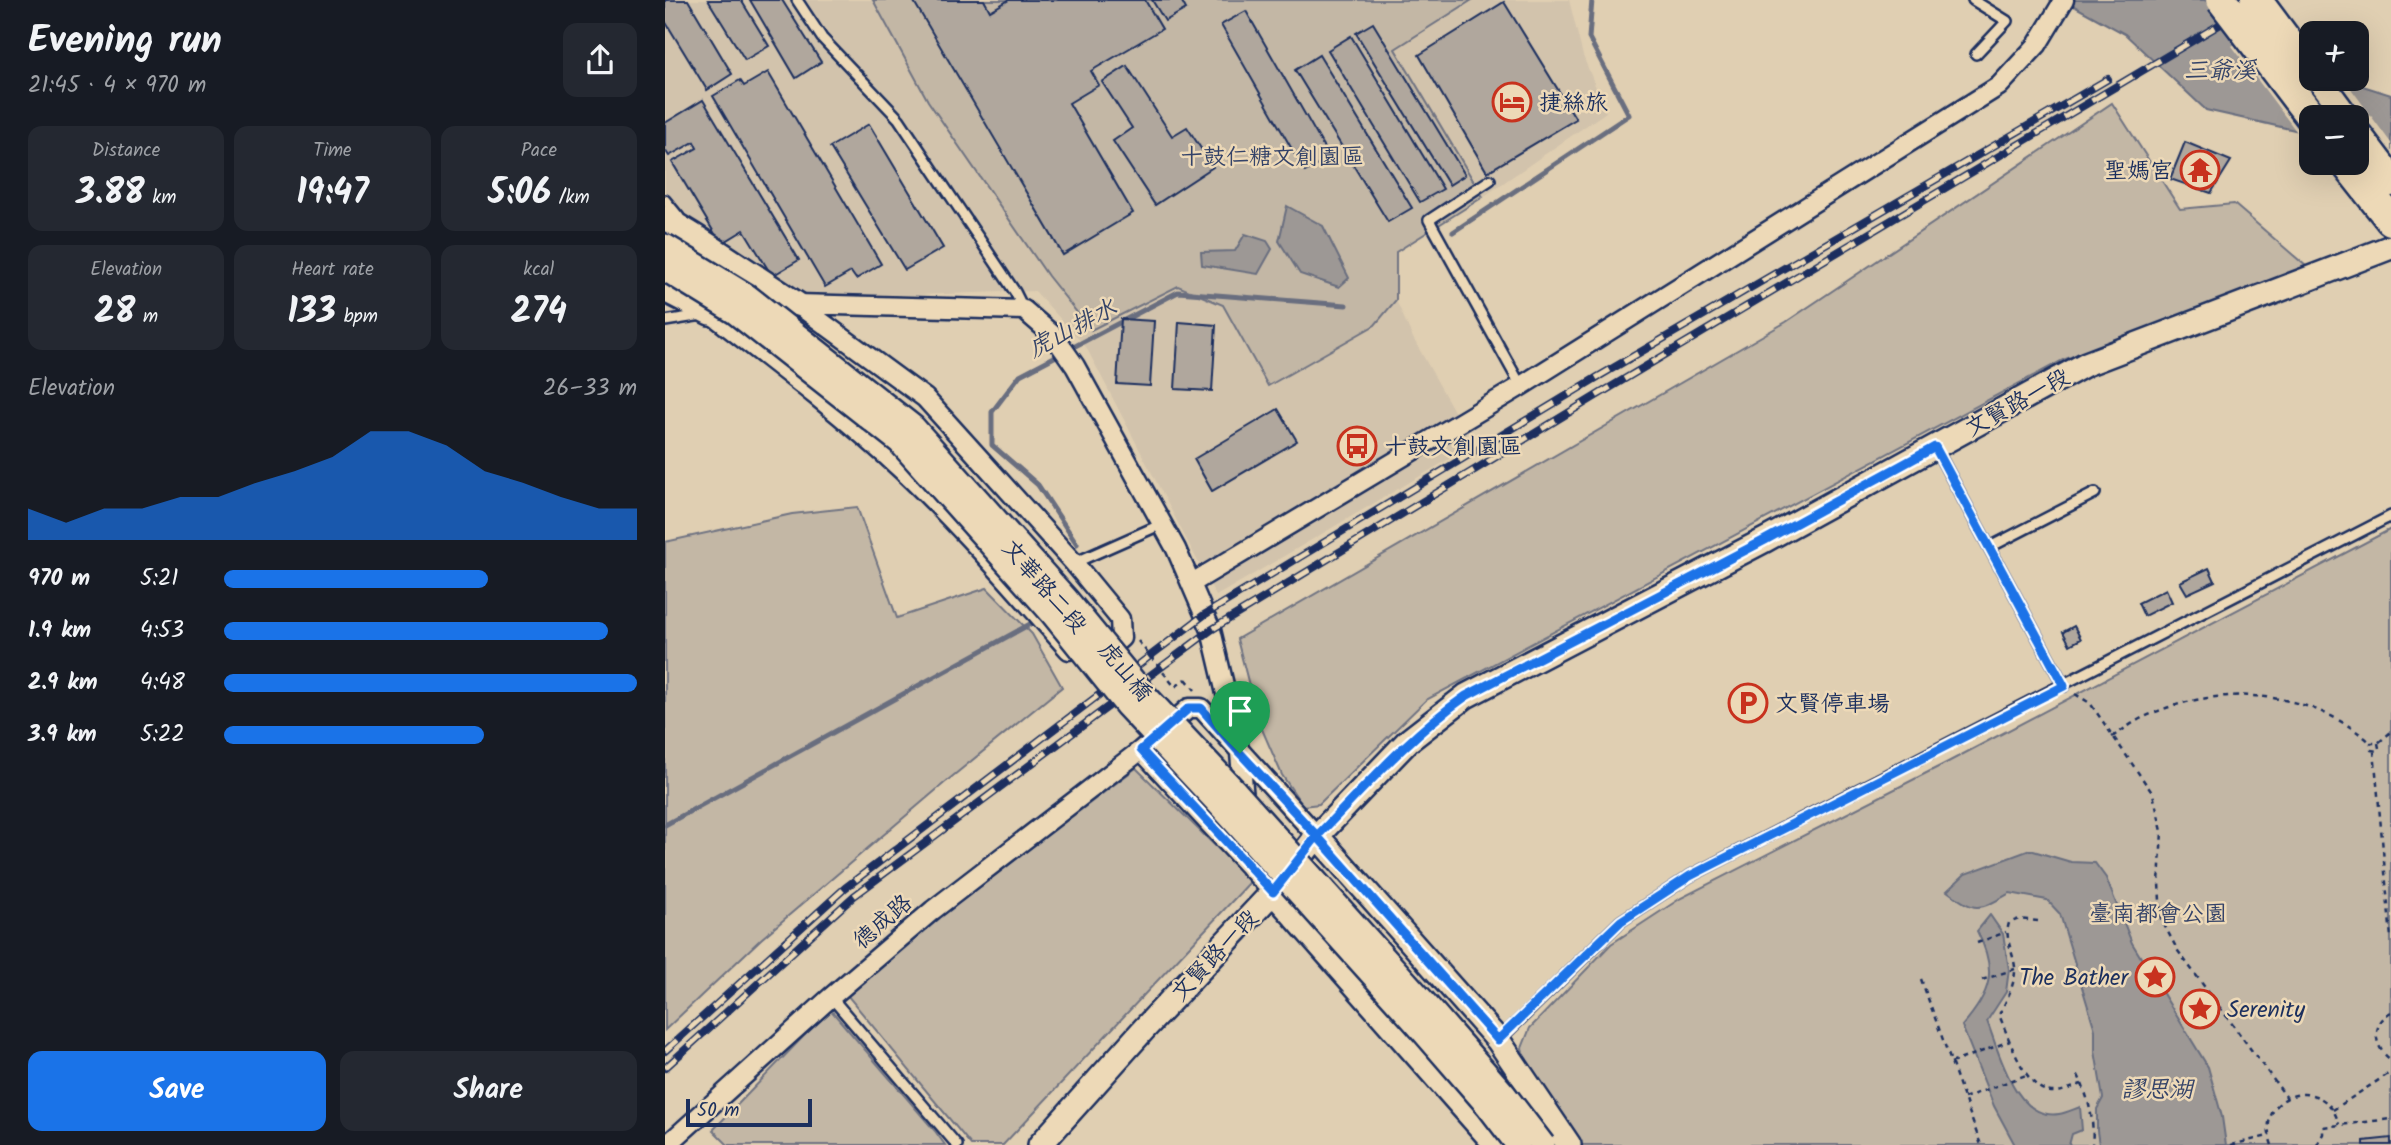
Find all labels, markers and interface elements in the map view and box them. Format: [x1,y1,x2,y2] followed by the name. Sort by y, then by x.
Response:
[28,12,222,72] text: Evening run
[2299,21,2369,175] map controls
[2299,21,2369,91] button: +
[563,23,637,97] button: share
[2184,52,2258,91] water label: 三爺溪
[28,68,206,104] text: 21:45 · 4 × 970 m
[1491,81,1533,123] hotel icon: 捷絲旅
[1539,86,1608,122] place label: 捷絲旅
[2299,105,2369,175] button: −
[92,136,160,166] text: Distance
[313,136,352,166] text: Time
[521,136,557,166] text: Pace
[1180,140,1364,176] park label: 十鼓仁糖文創園區
[2179,149,2221,191] temple icon: 聖媽宮
[2104,154,2173,190] place label: 聖媽宮
[76,166,145,222] text: 3.88
[296,166,369,222] text: 19:47
[488,166,551,222] text: 5:06
[145,183,176,213] text: km
[551,183,590,213] text: /km
[90,255,162,285] text: Elevation
[291,255,374,285] text: Heart rate
[523,255,554,285] text: kcal
[94,285,135,341] text: 28
[287,285,336,341] text: 133
[511,285,567,341] text: 274
[1021,289,1125,369] water label: 虎山排水
[135,302,158,332] text: m
[336,302,378,332] text: bpm
[1959,360,2077,447] street label: 文賢路一段
[28,371,115,407] text: Elevation
[543,371,637,407] text: 26–33 m
[1336,425,1378,467] bus stop icon: 十鼓文創園區
[1384,430,1522,466] place label: 十鼓文創園區
[992,532,1095,643] street label: 文華路二段
[28,561,90,597] text: 970 m
[140,561,179,597] text: 5:21
[28,613,91,649] text: 1.9 km
[140,613,184,649] text: 4:53
[1089,634,1160,710] street label: 虎山橋
[28,665,98,701] text: 2.9 km
[140,665,185,701] text: 4:48
[1210,681,1270,753] pin
[1727,682,1769,724] parking icon: 文賢停車場
[1775,687,1890,723] place label: 文賢停車場
[1221,692,1259,730] icon: arrive
[28,717,97,753] text: 3.9 km
[140,717,185,753] text: 5:22
[845,886,921,959] street label: 德成路
[2089,897,2227,933] park label: 臺南都會公園
[1163,902,1268,1011] street label: 文賢路一段
[2134,956,2176,998] place icon: The Bather
[2019,961,2129,997] place label: The Bather
[2179,988,2221,1030] place icon: Serenity
[2227,993,2305,1029] place label: Serenity
[28,1051,326,1131] button: Save
[340,1051,637,1131] button: Share
[2121,1071,2196,1110] water label: 謬思湖
[686,1096,812,1128] scale bar
[697,1096,739,1126] text: 50 m

